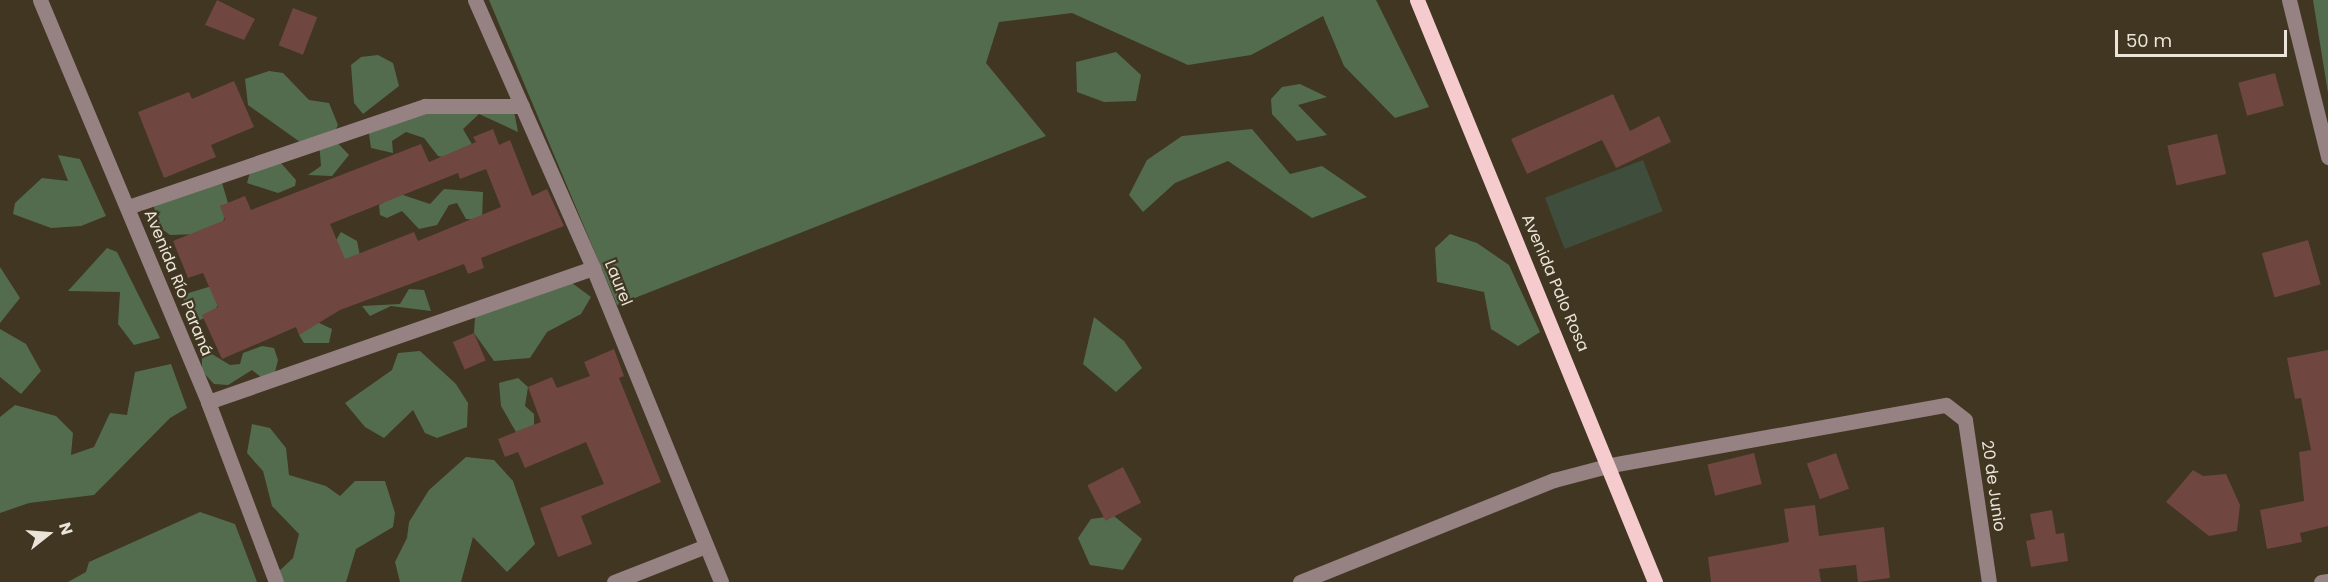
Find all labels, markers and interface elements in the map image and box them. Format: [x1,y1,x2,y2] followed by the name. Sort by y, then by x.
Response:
[2118,18,2290,56] scale bar
[2126,28,2172,53] text: 50 m
[140,207,216,359] street label: Avenida Río Paraná
[1517,211,1593,355] street label: Avenida Palo Rosa
[600,257,636,309] street label: Laurel
[1977,439,2009,533] street label: 20 de Junio
[18,504,78,564] north arrow
[53,519,78,538] text: N

